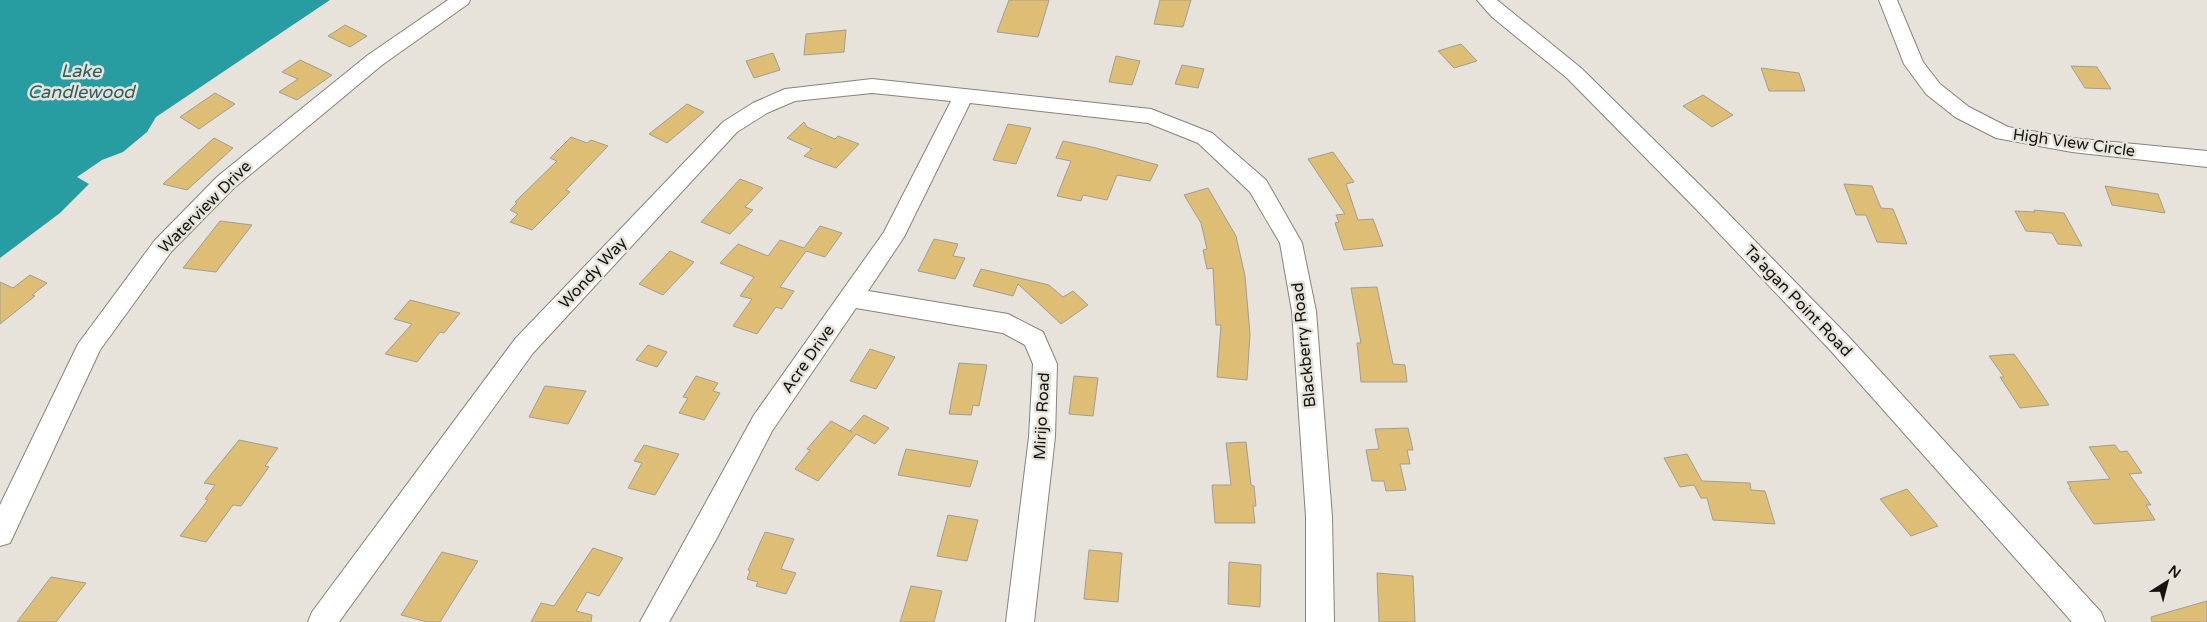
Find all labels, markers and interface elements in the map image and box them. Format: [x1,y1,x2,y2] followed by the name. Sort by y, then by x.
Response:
[28,60,137,103] water label: Lake Candlewood
[2012,125,2136,161] street label: High View Circle
[154,156,256,258] street label: Waterview Drive
[555,233,632,313] street label: Wondy Way
[1740,241,1856,361] street label: Ta'agan Point Road
[1287,282,1321,408] street label: Blackberry Road
[777,321,839,397] street label: Acre Drive
[1030,372,1054,460] street label: Mirijo Road
[2142,557,2192,607] north arrow
[2165,562,2184,582] text: N

